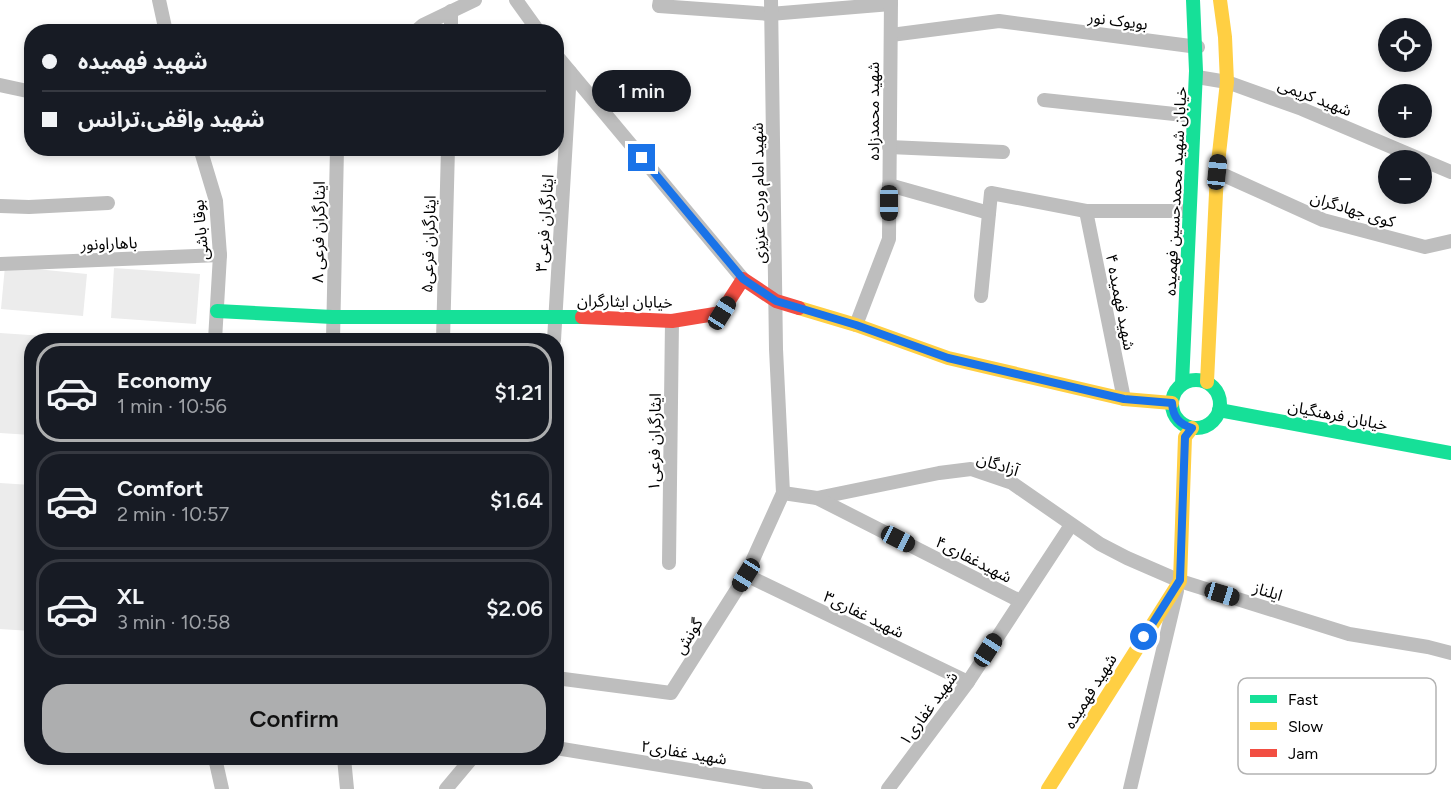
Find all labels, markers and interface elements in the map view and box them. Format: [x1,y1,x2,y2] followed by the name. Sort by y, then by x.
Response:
[1086,7,1149,34] street label: بویوک نور
[1378,18,1432,204] map controls
[1378,18,1432,72] button: locate
[78,48,208,75] text: شهید فهمیده
[864,62,883,160] street label: شهید محمدزاده
[592,71,692,113] callout: 1 min
[1275,75,1354,120] street label: شهید کریمی
[618,79,665,103] text: 1 min
[1378,84,1432,138] button: +
[1161,86,1190,296] street label: خیابان شهید محمدحسین فهمیده
[78,106,265,133] text: شهید واقفی،ترانس
[748,122,772,264] street label: شهید امام وردی عزیزی
[628,144,655,171] route end
[1378,150,1432,204] button: −
[1206,153,1228,191] car
[532,174,557,272] street label: ایثارگران فرعی۳
[308,181,329,283] street label: ایثارگران فرعی ۸
[880,185,898,221] car
[1308,188,1398,231] street label: کوی جهادگران
[417,195,440,293] street label: ایثارگران فرعی۵
[188,199,213,261] street label: بوقا باشی
[79,233,138,254] street label: باهاراونور
[1102,252,1139,352] street label: شهید فهمیده ۴
[577,291,673,312] street label: خیابان ایثارگران
[705,293,739,333] car
[45,366,99,420] icon: car
[117,367,212,394] text: Economy
[495,379,543,406] text: $1.21
[644,393,665,491] street label: ایثارگران فرعی۱
[117,394,227,418] text: 1 min · 10:56
[1286,397,1389,434] street label: خیابان فرهنگیان
[975,449,1022,481] street label: آزادگان
[45,474,99,528] icon: car
[117,475,203,502] text: Comfort
[490,487,543,514] text: $1.64
[117,502,229,526] text: 2 min · 10:57
[878,523,918,555] car
[933,532,1015,587] street label: شهیدغفاری۴
[729,555,763,595] car
[1250,578,1285,605] street label: ایلناز
[1202,580,1242,608] car
[45,582,99,636] icon: car
[117,583,144,610] text: XL
[821,587,907,642] street label: شهید غفاری۳
[486,595,543,622] text: $2.06
[117,610,231,634] text: 3 min · 10:58
[670,614,707,658] street label: گونش
[1130,623,1157,650] route start
[971,630,1005,670] car
[1060,650,1121,732] street label: شهید فهمیده
[895,668,962,749] street label: شهید غفاری۱
[1238,678,1436,774] legend
[42,684,546,753] button: Confirm
[1288,690,1318,709] text: Fast
[1288,717,1323,736] text: Slow
[640,736,728,769] street label: شهید غفاری۲
[1288,744,1318,763] text: Jam

